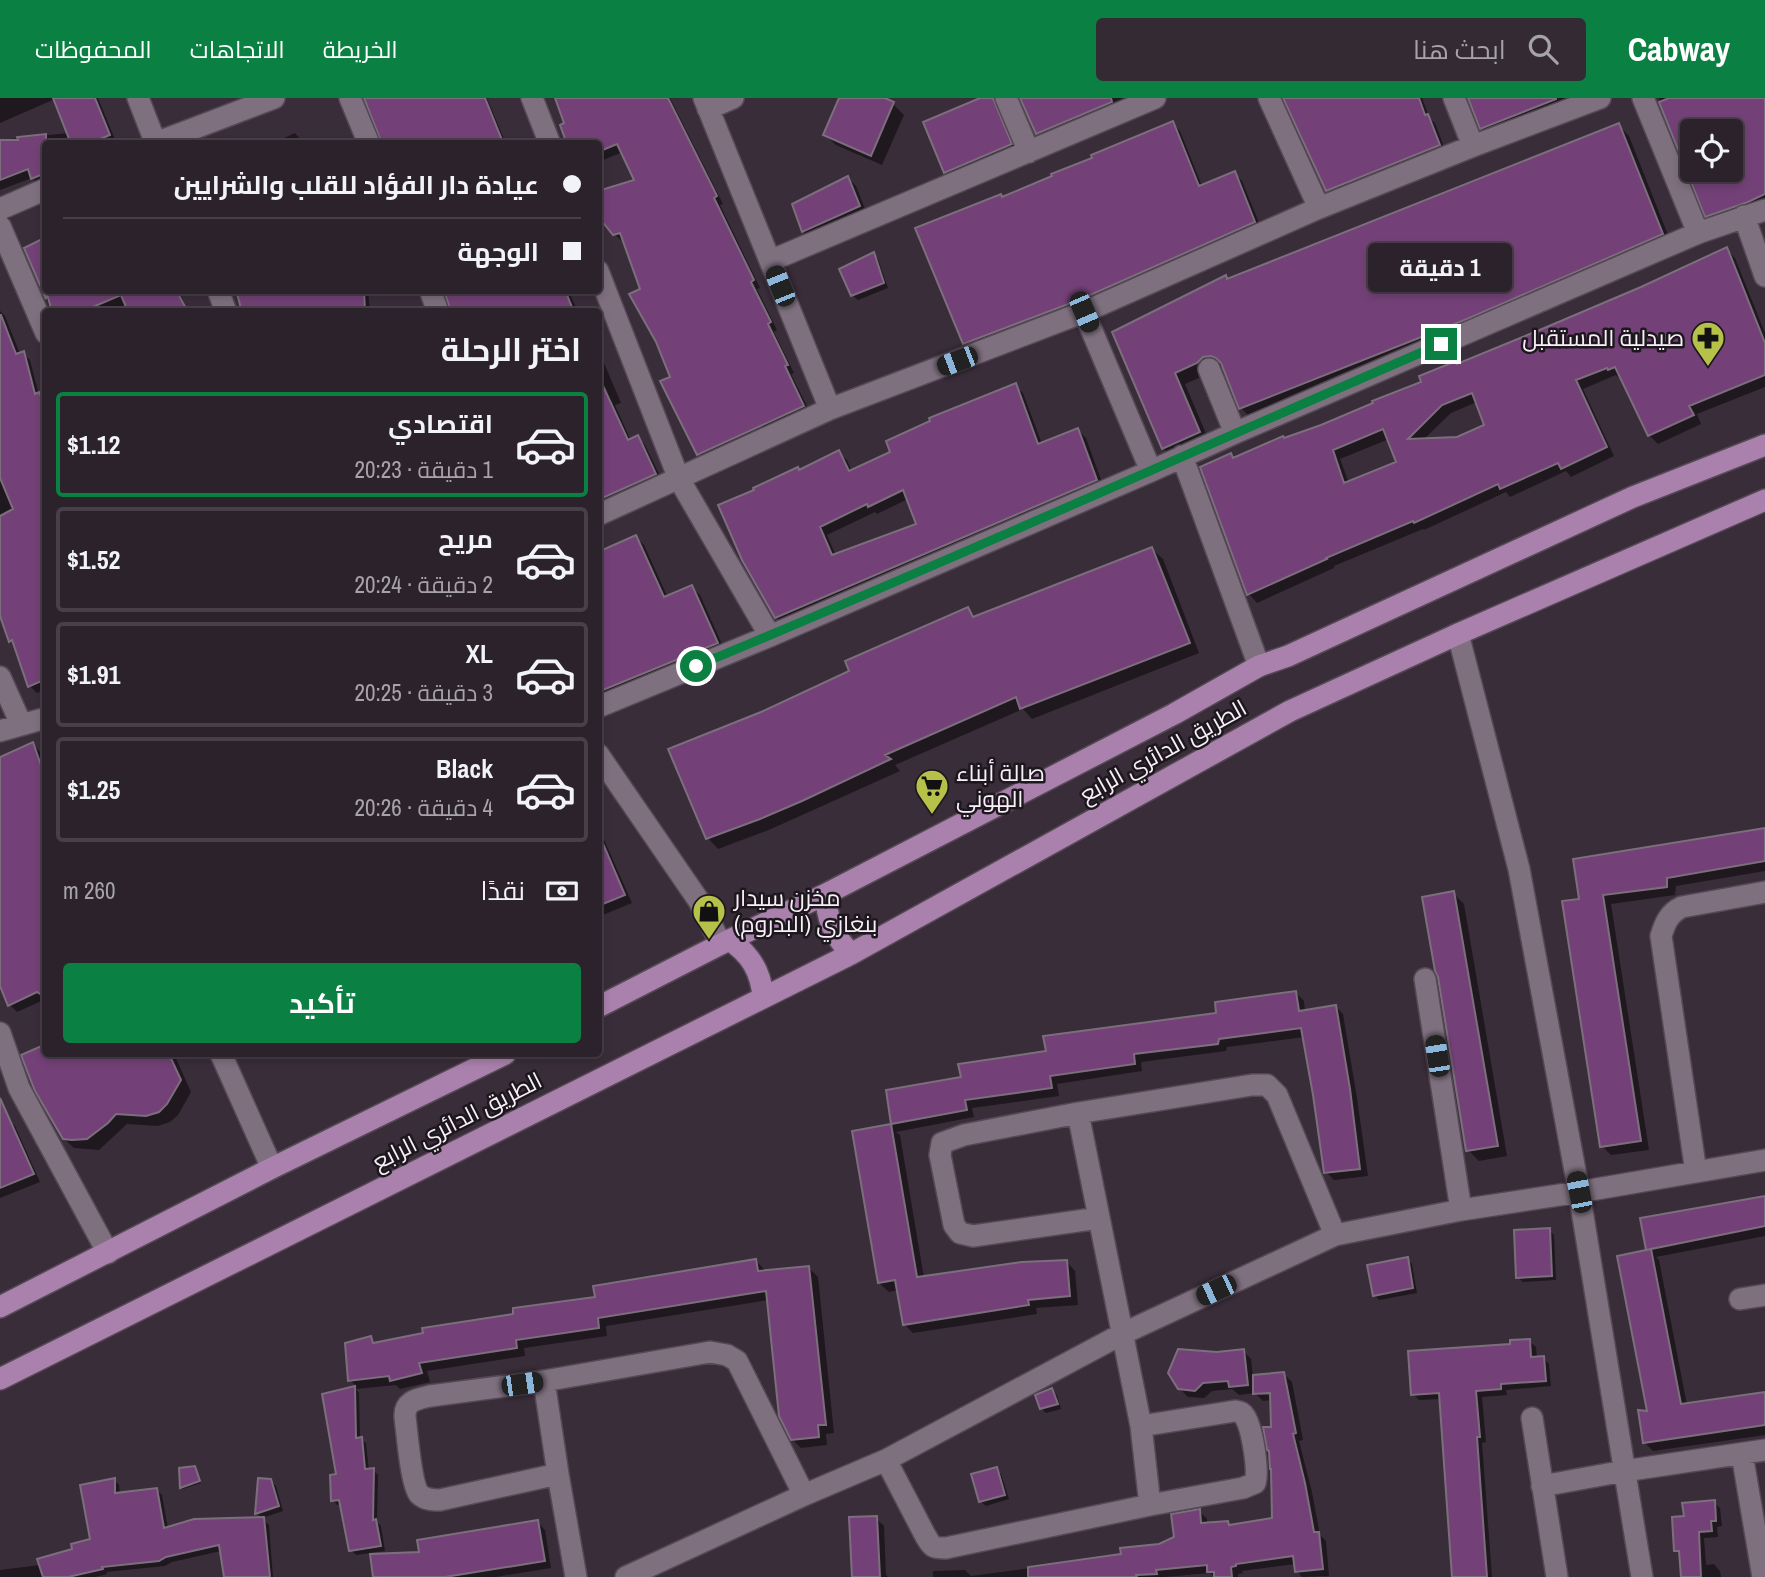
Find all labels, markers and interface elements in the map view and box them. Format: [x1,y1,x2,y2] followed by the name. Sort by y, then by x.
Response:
[1096,18,1586,81] search box
[1628,27,1730,71] text: Cabway
[1524,30,1562,68] icon: search
[1413,32,1506,67] text: ابحث هنا
[35,33,152,65] text: المحفوظات
[190,33,285,65] text: الاتجاهات
[323,33,398,65] text: الخريطة
[1680,119,1743,182] map controls
[1680,119,1743,182] button: locate
[174,167,539,202] text: عيادة دار الفؤاد للقلب والشرايين
[458,234,539,269] text: الوجهة
[1369,243,1513,292] callout: 1 دقيقة
[1400,252,1480,283] text: 1 دقيقة
[763,263,798,309] car
[1067,289,1102,335] car
[1689,319,1727,368] pharmacy icon: صيدلية المستقبل
[1522,322,1684,353] place label: صيدلية المستقبل
[441,328,581,371] text: اختر الرحلة
[1425,328,1457,360] route end
[934,344,981,378] car
[388,406,493,441] text: اقتصادي
[514,413,577,476] icon: car
[67,427,120,462] text: $1.12
[354,454,493,485] text: 1 دقيقة · 20:23
[438,521,493,556] text: مريح
[514,528,577,591] icon: car
[67,542,120,577] text: $1.52
[354,569,493,600] text: 2 دقيقة · 20:24
[466,636,493,671] text: XL
[514,643,577,706] icon: car
[680,650,712,682] route start
[67,657,120,692] text: $1.91
[354,677,493,708] text: 3 دقيقة · 20:25
[1074,692,1253,812] street label: الطريق الدائري الرابع
[436,751,493,786] text: Black
[956,757,1045,817] place label: صالة أبناء الهوني
[514,758,577,821] icon: car
[913,767,951,816] supermarket icon: صالة أبناء الهوني
[67,772,120,807] text: $1.25
[354,792,493,823] text: 4 دقيقة · 20:26
[543,872,581,910] icon: cash
[481,873,525,908] text: نقدًا
[63,875,115,906] text: 260 m
[732,882,877,942] place label: مخزن سيدار بنغازي (البدروم)
[690,892,728,941] shop icon: مخزن سيدار بنغازي (البدروم)
[63,963,581,1043] button: تأكيد
[1424,1034,1451,1078] car
[367,1064,548,1179] street label: الطريق الدائري الرابع
[1565,1169,1594,1215] car
[1193,1272,1240,1308] car
[500,1371,545,1397] car

